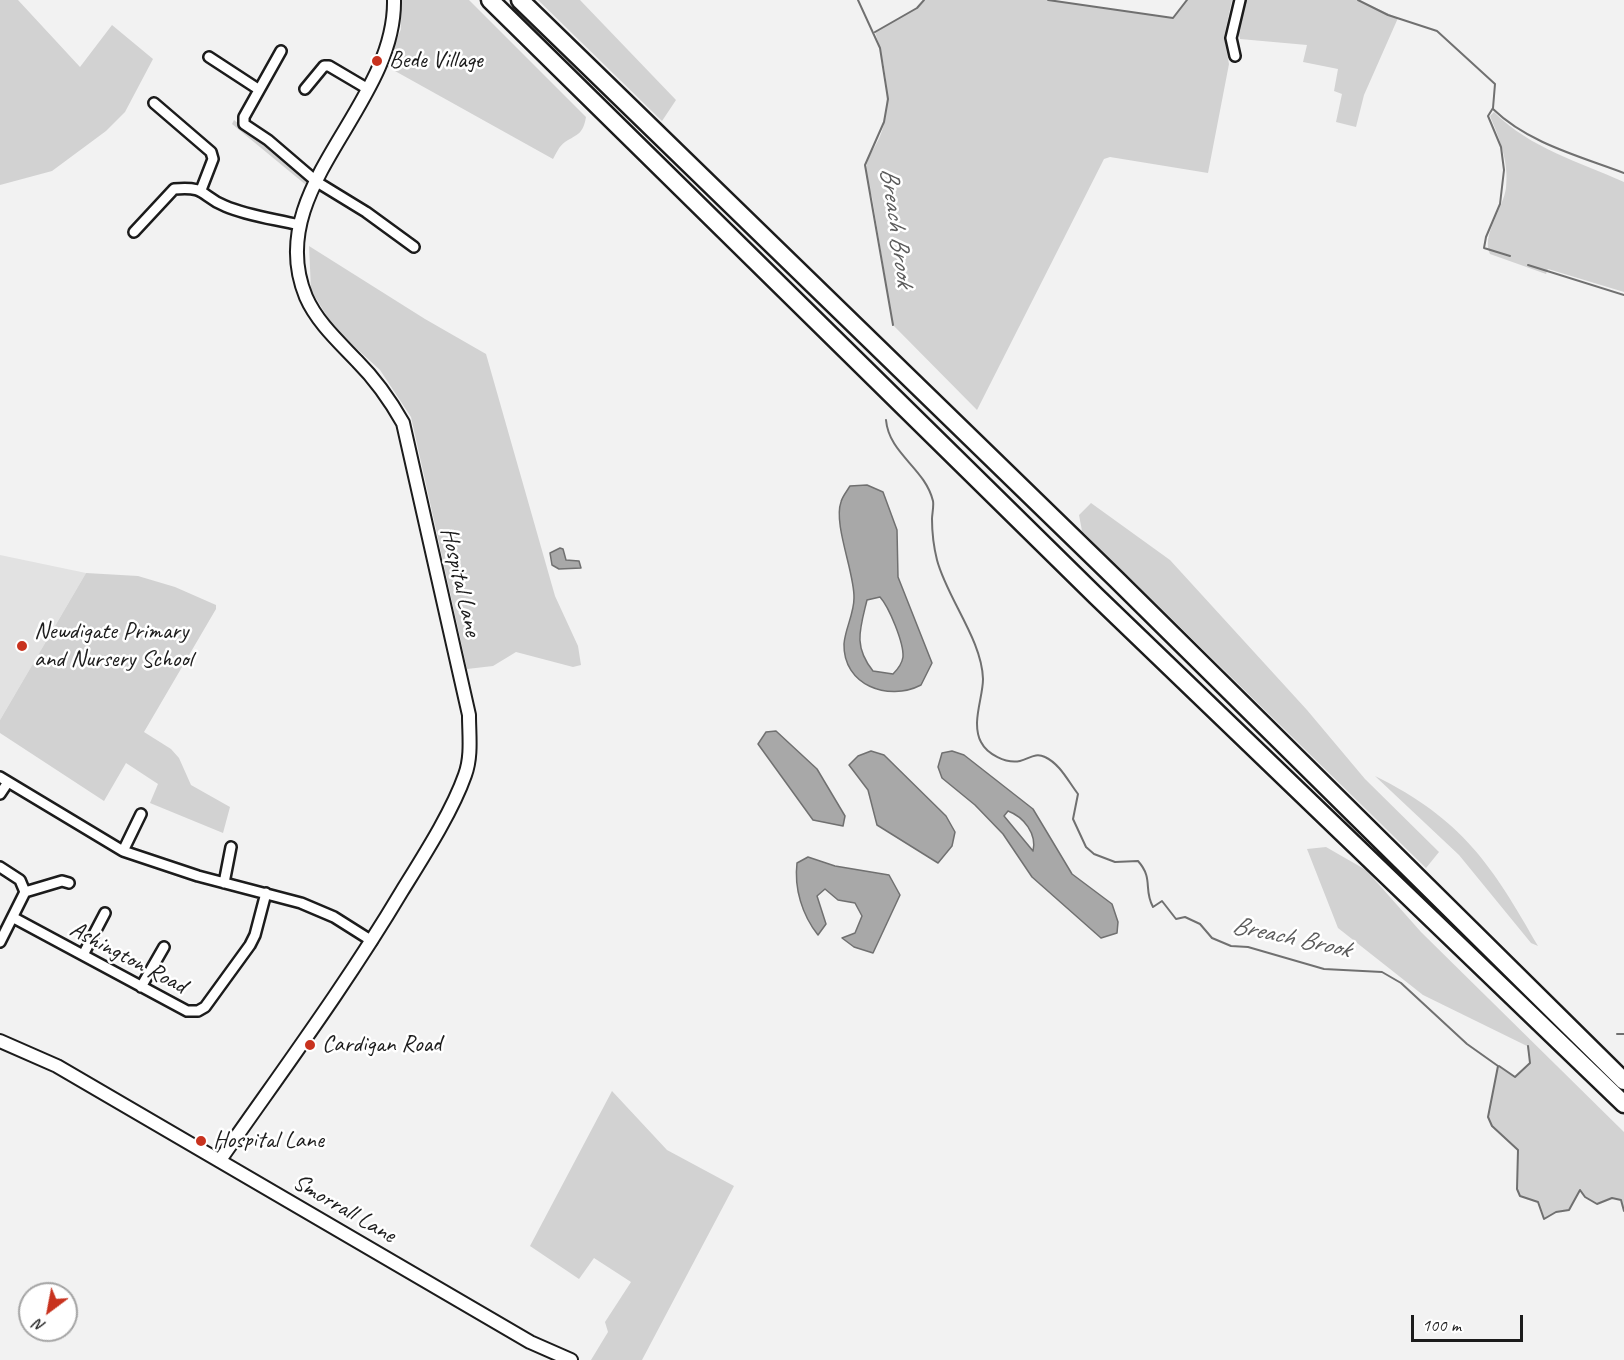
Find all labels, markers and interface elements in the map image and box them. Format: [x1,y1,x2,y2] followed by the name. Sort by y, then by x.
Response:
[389,47,483,75] place label: Bede Village
[370,54,384,68] marker: Bede Village
[872,166,920,288] water label: Breach Brook
[434,525,486,639] street label: Hospital Lane
[34,618,193,674] place label: Newdigate Primary and Nursery School
[15,639,29,653] marker: Newdigate Primary and Nursery School
[1229,910,1353,966] water label: Breach Brook
[65,915,191,1001] street label: Ashington Road
[322,1031,442,1059] place label: Cardigan Road
[303,1038,317,1052] marker: Cardigan Road
[213,1127,324,1155] place label: Hospital Lane
[194,1134,208,1148] marker: Hospital Lane
[287,1168,401,1250] street label: Smorrall Lane
[18,1282,78,1342] north arrow
[1414,1303,1526,1341] scale bar
[30,1314,49,1337] text: N
[1422,1314,1461,1336] text: 100 m

